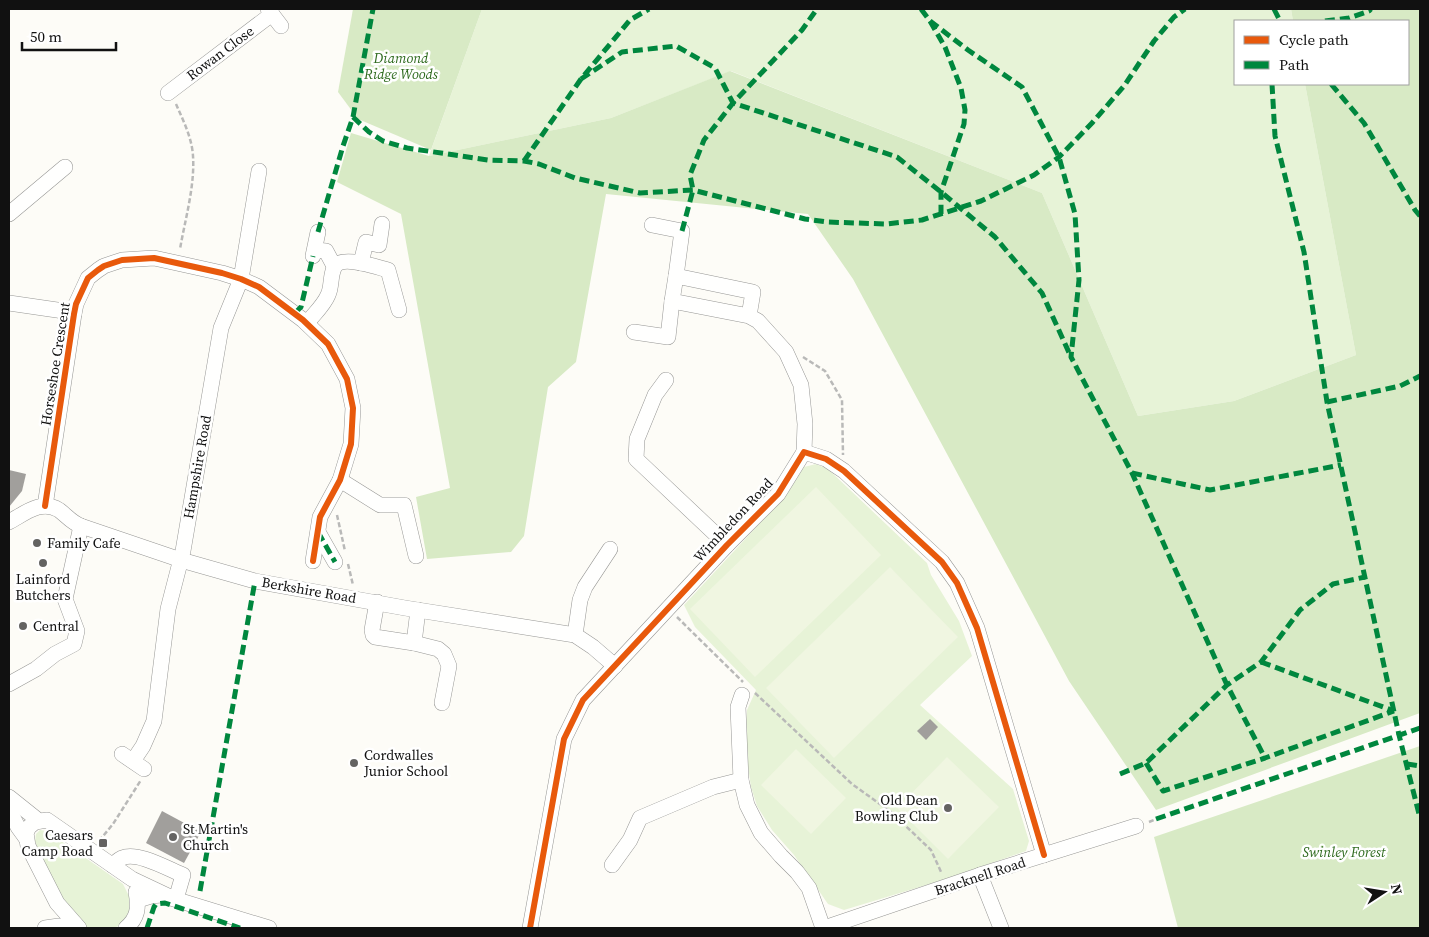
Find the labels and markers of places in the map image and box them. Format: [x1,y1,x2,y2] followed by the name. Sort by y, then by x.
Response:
[47,533,121,553] place label: Family Cafe
[31,537,43,549] marker: Family Cafe
[37,557,49,569] marker: Lainford Butchers
[15,569,71,605] place label: Lainford Butchers
[33,616,79,636] place label: Central
[17,620,29,632] marker: Central
[363,745,448,781] place label: Cordwalles Junior School
[348,757,360,769] marker: Cordwalles Junior School
[855,790,939,826] place label: Old Dean Bowling Club
[942,802,954,814] marker: Old Dean Bowling Club
[183,819,248,855] place label: St Martin's Church
[22,825,93,861] place label: Caesars Camp Road
[167,831,179,843] marker: St Martin's Church
[97,837,109,849] marker: Caesars Camp Road

